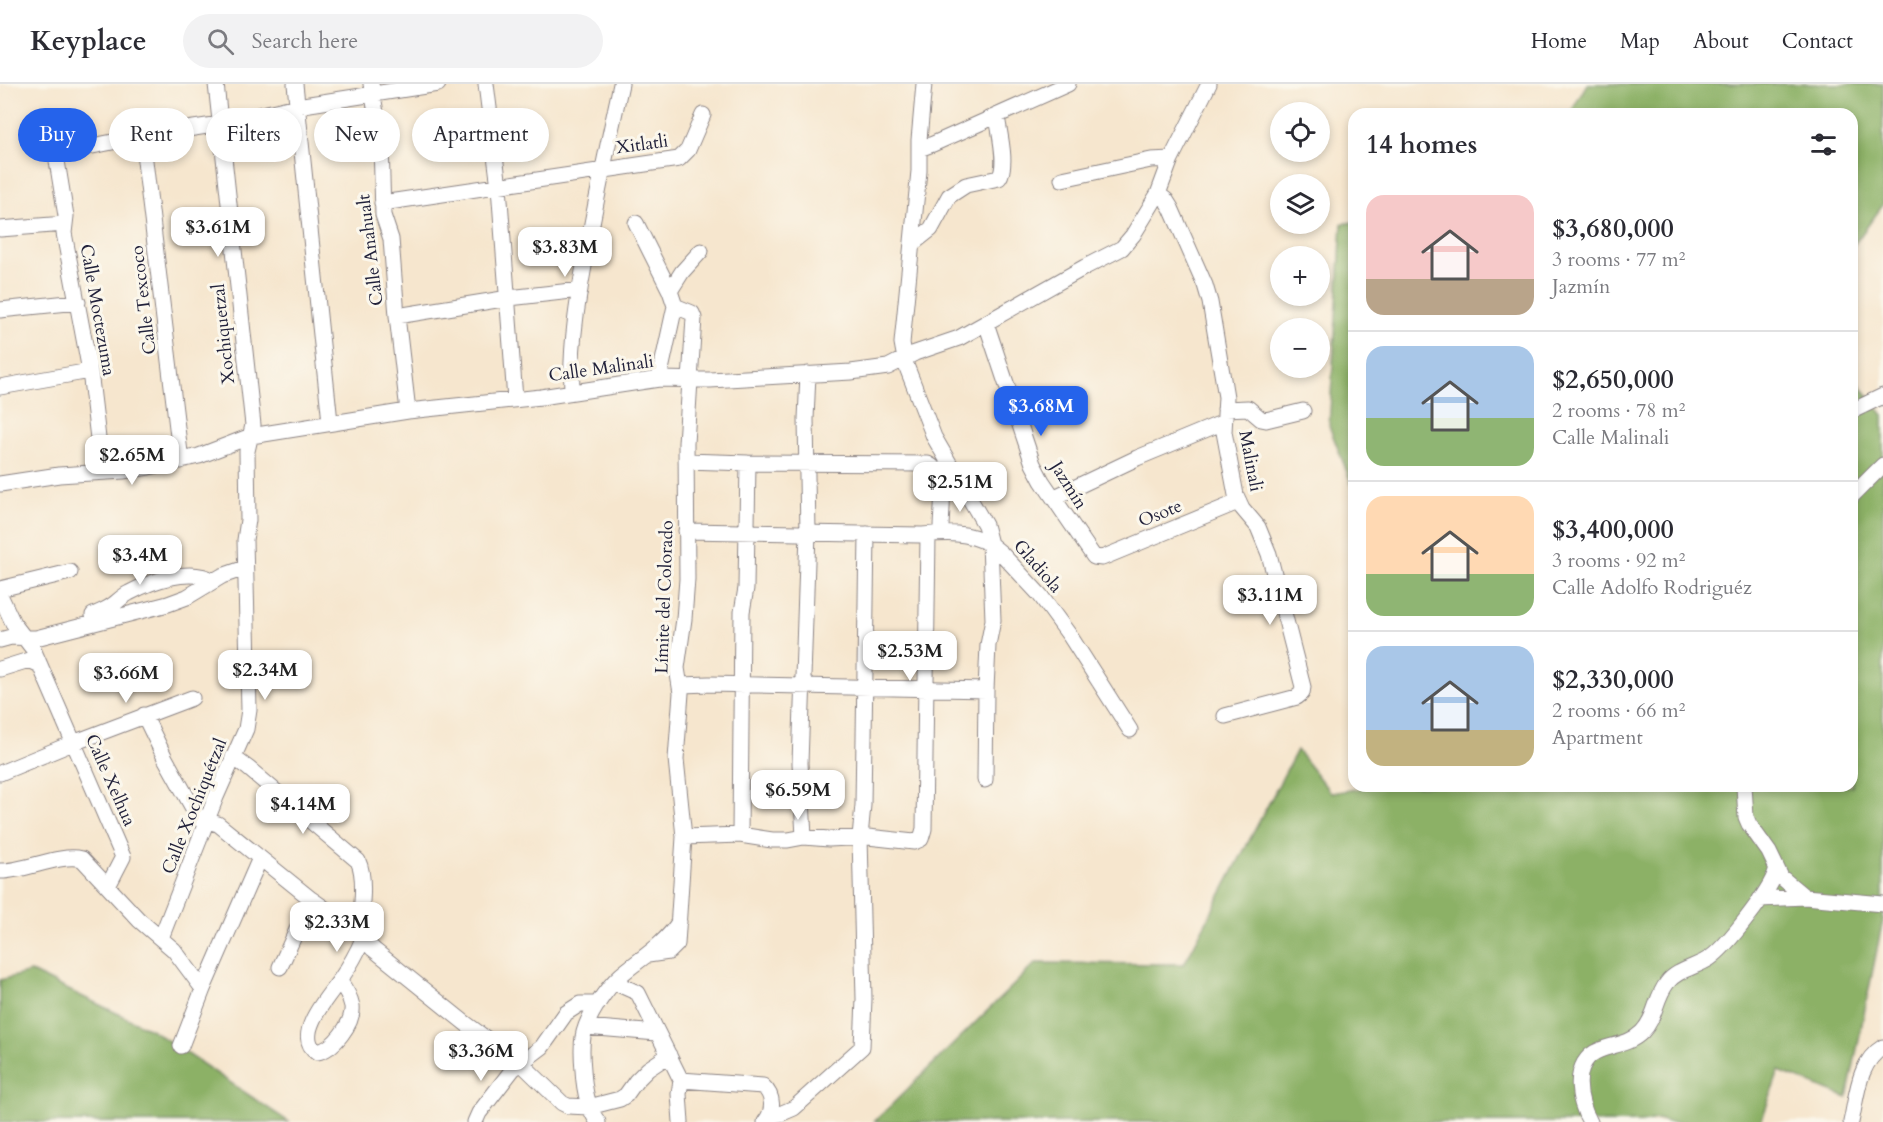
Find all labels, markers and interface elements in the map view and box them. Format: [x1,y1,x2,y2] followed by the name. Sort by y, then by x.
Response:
[183,14,603,68] search box
[30,22,147,60] text: Keyplace
[204,25,237,58] icon: search
[252,26,358,56] text: Search here
[1531,27,1587,56] text: Home
[1620,27,1660,56] text: Map
[1693,27,1749,56] text: About
[1782,27,1853,56] text: Contact
[1270,102,1330,378] map controls
[1270,102,1330,162] button: locate
[18,108,97,162] chip: Buy
[109,108,194,162] chip: Rent
[206,108,302,162] chip: Filters
[314,108,400,162] chip: New
[412,108,549,162] chip: Apartment
[1366,127,1477,162] text: 14 homes
[614,128,670,161] street label: Xitlatli
[1807,128,1840,161] icon: filters
[1270,174,1330,234] button: layers
[351,192,390,307] street label: Calle Anahualt
[169,207,267,258] pin: $3.61M
[1552,211,1674,246] text: $3,680,000
[185,213,251,240] text: $3.61M
[1414,219,1486,291] icon: home
[516,227,614,278] pin: $3.83M
[532,233,598,260] text: $3.83M
[74,242,121,378] street label: Calle Moctezuma
[124,244,163,356] street label: Calle Texcoco
[1270,246,1330,306] button: +
[1552,246,1685,273] text: 3 rooms · 77 m²
[1552,273,1610,300] text: Jazmín
[206,282,241,385] street label: Xochiquetzal
[1270,318,1330,378] button: −
[547,349,655,388] street label: Calle Malinali
[1552,362,1674,397] text: $2,650,000
[1414,370,1486,442] icon: home
[992,386,1090,437] pin: $3.68M
[1008,392,1074,419] text: $3.68M
[1552,397,1685,424] text: 2 rooms · 78 m²
[1552,424,1669,451] text: Calle Malinali
[1232,428,1269,494] street label: Malinali
[83,435,181,486] pin: $2.65M
[99,441,165,468] text: $2.65M
[1042,454,1093,515] street label: Jazmín
[911,462,1009,513] pin: $2.51M
[927,468,993,495] text: $2.51M
[1135,493,1186,534] street label: Osote
[1552,512,1674,547] text: $3,400,000
[649,520,680,674] street label: Límite del Colorado
[1414,520,1486,592] icon: home
[1007,534,1068,599] street label: Gladiola
[98,535,182,586] pin: $3.4M
[112,541,168,568] text: $3.4M
[1552,547,1685,574] text: 3 rooms · 92 m²
[1552,574,1752,601] text: Calle Adolfo Rodriguéz
[1221,575,1319,626] pin: $3.11M
[1237,581,1303,608] text: $3.11M
[861,631,959,682] pin: $2.53M
[877,637,943,664] text: $2.53M
[216,650,314,701] pin: $2.34M
[77,653,175,704] pin: $3.66M
[232,656,298,683] text: $2.34M
[93,659,159,686] text: $3.66M
[1552,662,1674,697] text: $2,330,000
[1414,670,1486,742] icon: home
[1552,697,1685,724] text: 2 rooms · 66 m²
[1552,724,1643,751] text: Apartment
[79,730,142,830] street label: Calle Xelhua
[156,734,233,878] street label: Calle Xochiquétzal
[749,770,847,821] pin: $6.59M
[765,776,831,803] text: $6.59M
[254,784,352,835] pin: $4.14M
[270,790,336,817] text: $4.14M
[288,902,386,953] pin: $2.33M
[304,908,370,935] text: $2.33M
[432,1031,530,1082] pin: $3.36M
[448,1037,514,1064] text: $3.36M

